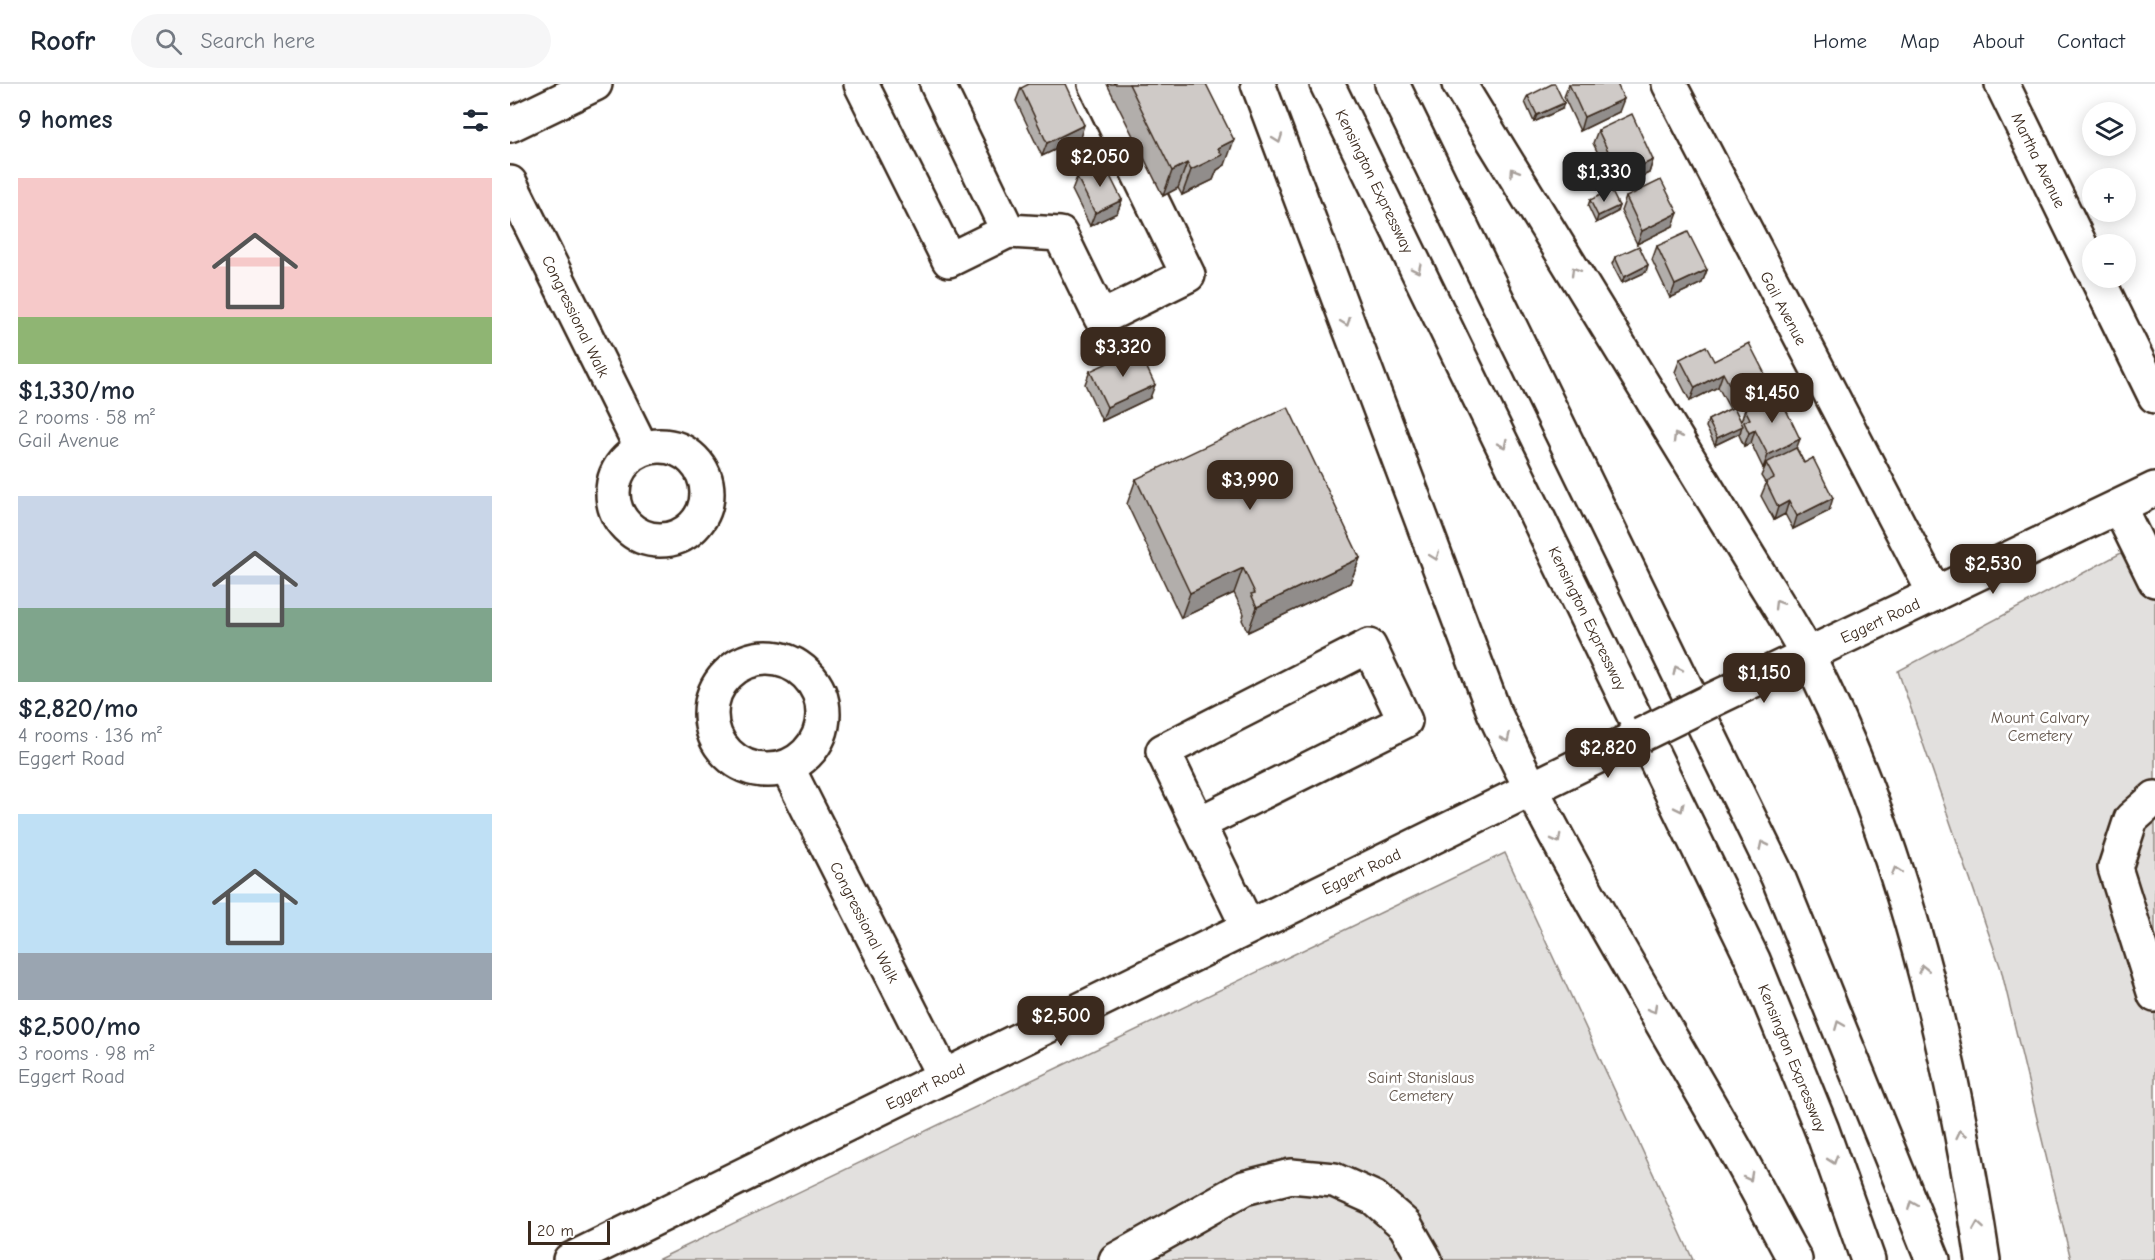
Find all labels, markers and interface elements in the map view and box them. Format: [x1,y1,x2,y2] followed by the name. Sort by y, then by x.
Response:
[131,14,551,68] search box
[30,25,95,57] text: Roofr
[152,25,185,58] icon: search
[200,28,315,54] text: Search here
[1813,29,1867,53] text: Home
[1900,29,1940,53] text: Map
[1973,29,2024,53] text: About
[2057,29,2125,53] text: Contact
[2082,102,2136,288] map controls
[2082,102,2136,156] button: layers
[459,104,492,137] icon: filters
[18,105,113,135] text: 9 homes
[1331,106,1417,257] street label: Kensington Expressway
[2007,110,2069,211] street label: Martha Avenue
[1271,133,1283,144] one-way arrow
[1051,137,1149,188] pin: $2,050
[1070,145,1130,168] text: $2,050
[1555,152,1653,203] pin: $1,330
[1577,160,1631,183] text: $1,330
[1511,167,1522,178] one-way arrow
[2082,168,2136,222] button: +
[201,217,309,325] icon: home
[2082,234,2136,288] button: −
[538,253,613,381] street label: Congressional Walk
[1410,262,1422,273] one-way arrow
[1571,267,1583,277] one-way arrow
[1756,269,1810,348] street label: Gail Avenue
[1339,315,1351,326] one-way arrow
[1074,327,1172,378] pin: $3,320
[1095,335,1151,358] text: $3,320
[1723,373,1821,424] pin: $1,450
[18,376,135,406] text: $1,330/mo
[1744,381,1800,404] text: $1,450
[18,406,155,429] text: 2 rooms · 58 m²
[18,429,119,452] text: Gail Avenue
[1672,433,1684,443] one-way arrow
[1496,437,1507,448] one-way arrow
[1201,460,1299,511] pin: $3,990
[1221,468,1279,491] text: $3,990
[201,535,309,643] icon: home
[1544,543,1630,694] street label: Kensington Expressway
[1944,544,2042,595] pin: $2,530
[1428,550,1440,561] one-way arrow
[1964,552,2022,575] text: $2,530
[1838,595,1923,647] street label: Eggert Road
[1773,600,1785,610] one-way arrow
[1715,653,1813,704] pin: $1,150
[1737,661,1791,684] text: $1,150
[1673,665,1685,676] one-way arrow
[18,694,138,724] text: $2,820/mo
[1991,709,2090,745] park label: Mount Calvary Cemetery
[18,724,162,747] text: 4 rooms · 136 m²
[1559,728,1657,779] pin: $2,820
[1499,731,1511,742] one-way arrow
[1579,736,1637,759] text: $2,820
[18,747,125,770] text: Eggert Road
[1673,802,1685,813] one-way arrow
[1550,833,1561,844] one-way arrow
[1758,840,1770,851] one-way arrow
[1319,845,1404,899] street label: Eggert Road
[201,853,309,961] icon: home
[826,859,903,986] street label: Congressional Walk
[1891,866,1903,877] one-way arrow
[1917,965,1930,975] one-way arrow
[1754,982,1830,1136] street label: Kensington Expressway
[1012,996,1110,1047] pin: $2,500
[1646,1003,1657,1013] one-way arrow
[1031,1004,1091,1027] text: $2,500
[18,1012,141,1042] text: $2,500/mo
[1834,1020,1846,1031] one-way arrow
[18,1042,154,1065] text: 3 rooms · 98 m²
[883,1060,968,1114] street label: Eggert Road
[18,1065,125,1088] text: Eggert Road
[1368,1069,1475,1105] park label: Saint Stanislaus Cemetery
[1955,1129,1968,1139] one-way arrow
[1826,1154,1838,1165] one-way arrow
[1742,1170,1754,1181] one-way arrow
[1907,1200,1920,1211] one-way arrow
[528,1218,610,1246] scale bar
[1972,1221,1984,1230] one-way arrow
[537,1222,574,1240] text: 20 m

